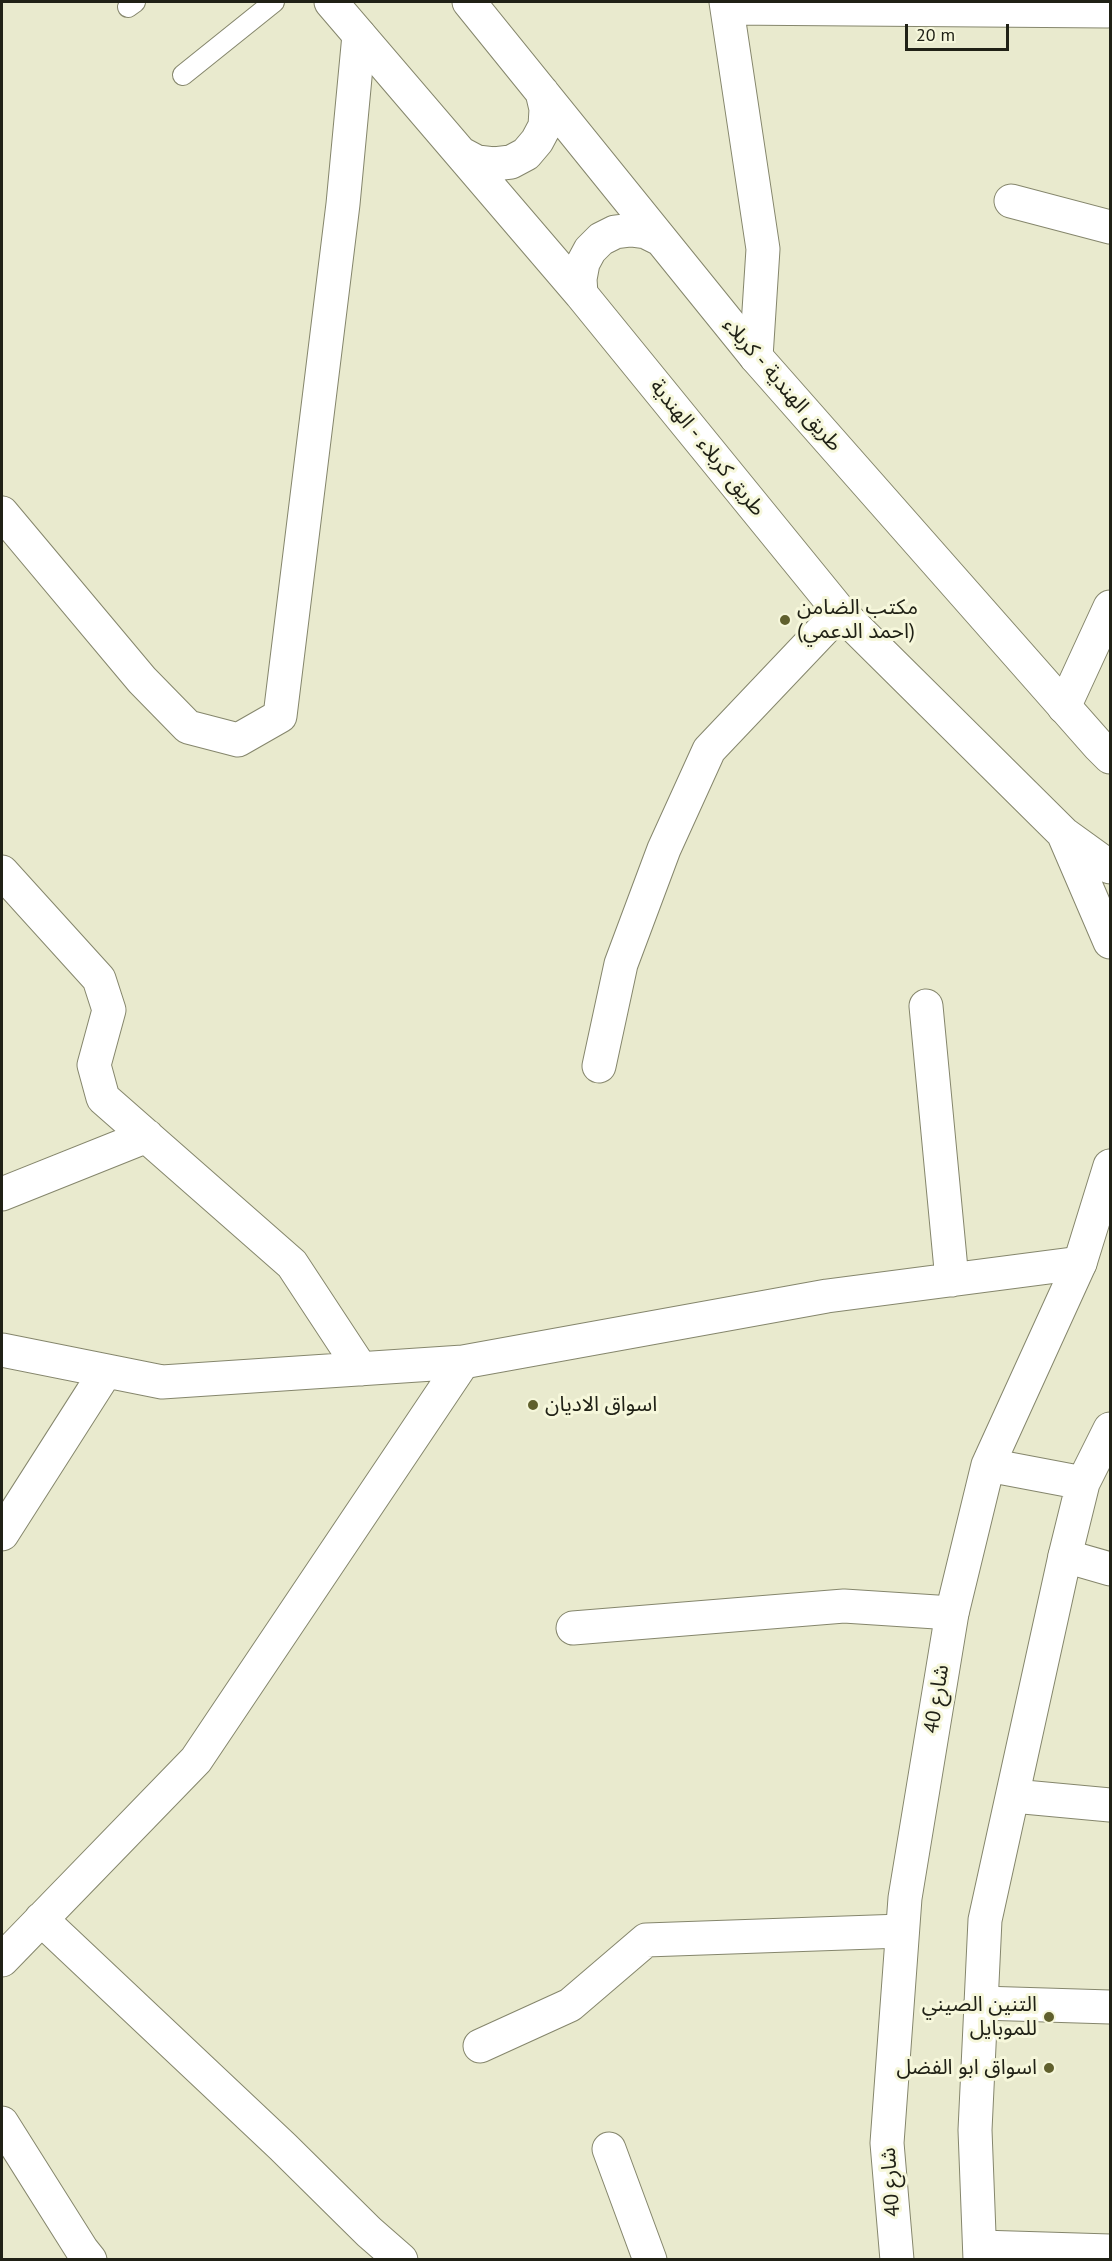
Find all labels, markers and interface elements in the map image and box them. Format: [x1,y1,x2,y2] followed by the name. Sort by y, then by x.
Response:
[908,12,1012,50] scale bar
[916,23,955,46] text: 20 m
[717,313,847,457] street label: طريق الهندية - كربلاء
[644,375,770,521] street label: طريق كربلاء - الهندية
[797,595,918,645] place label: مكتب الضامن (احمد الدعمي)
[778,613,792,627] marker: مكتب الضامن (احمد الدعمي)
[545,1392,657,1418] place label: اسواق الاديان
[526,1398,540,1412] marker: اسواق الاديان
[919,1663,955,1735] street label: شارع 40
[922,1992,1037,2042] place label: التنين الصيني للموبايل
[1042,2010,1056,2024] marker: التنين الصيني للموبايل
[896,2055,1037,2081] place label: اسواق ابو الفضل
[1042,2061,1056,2075] marker: اسواق ابو الفضل
[876,2146,906,2218] street label: شارع 40

